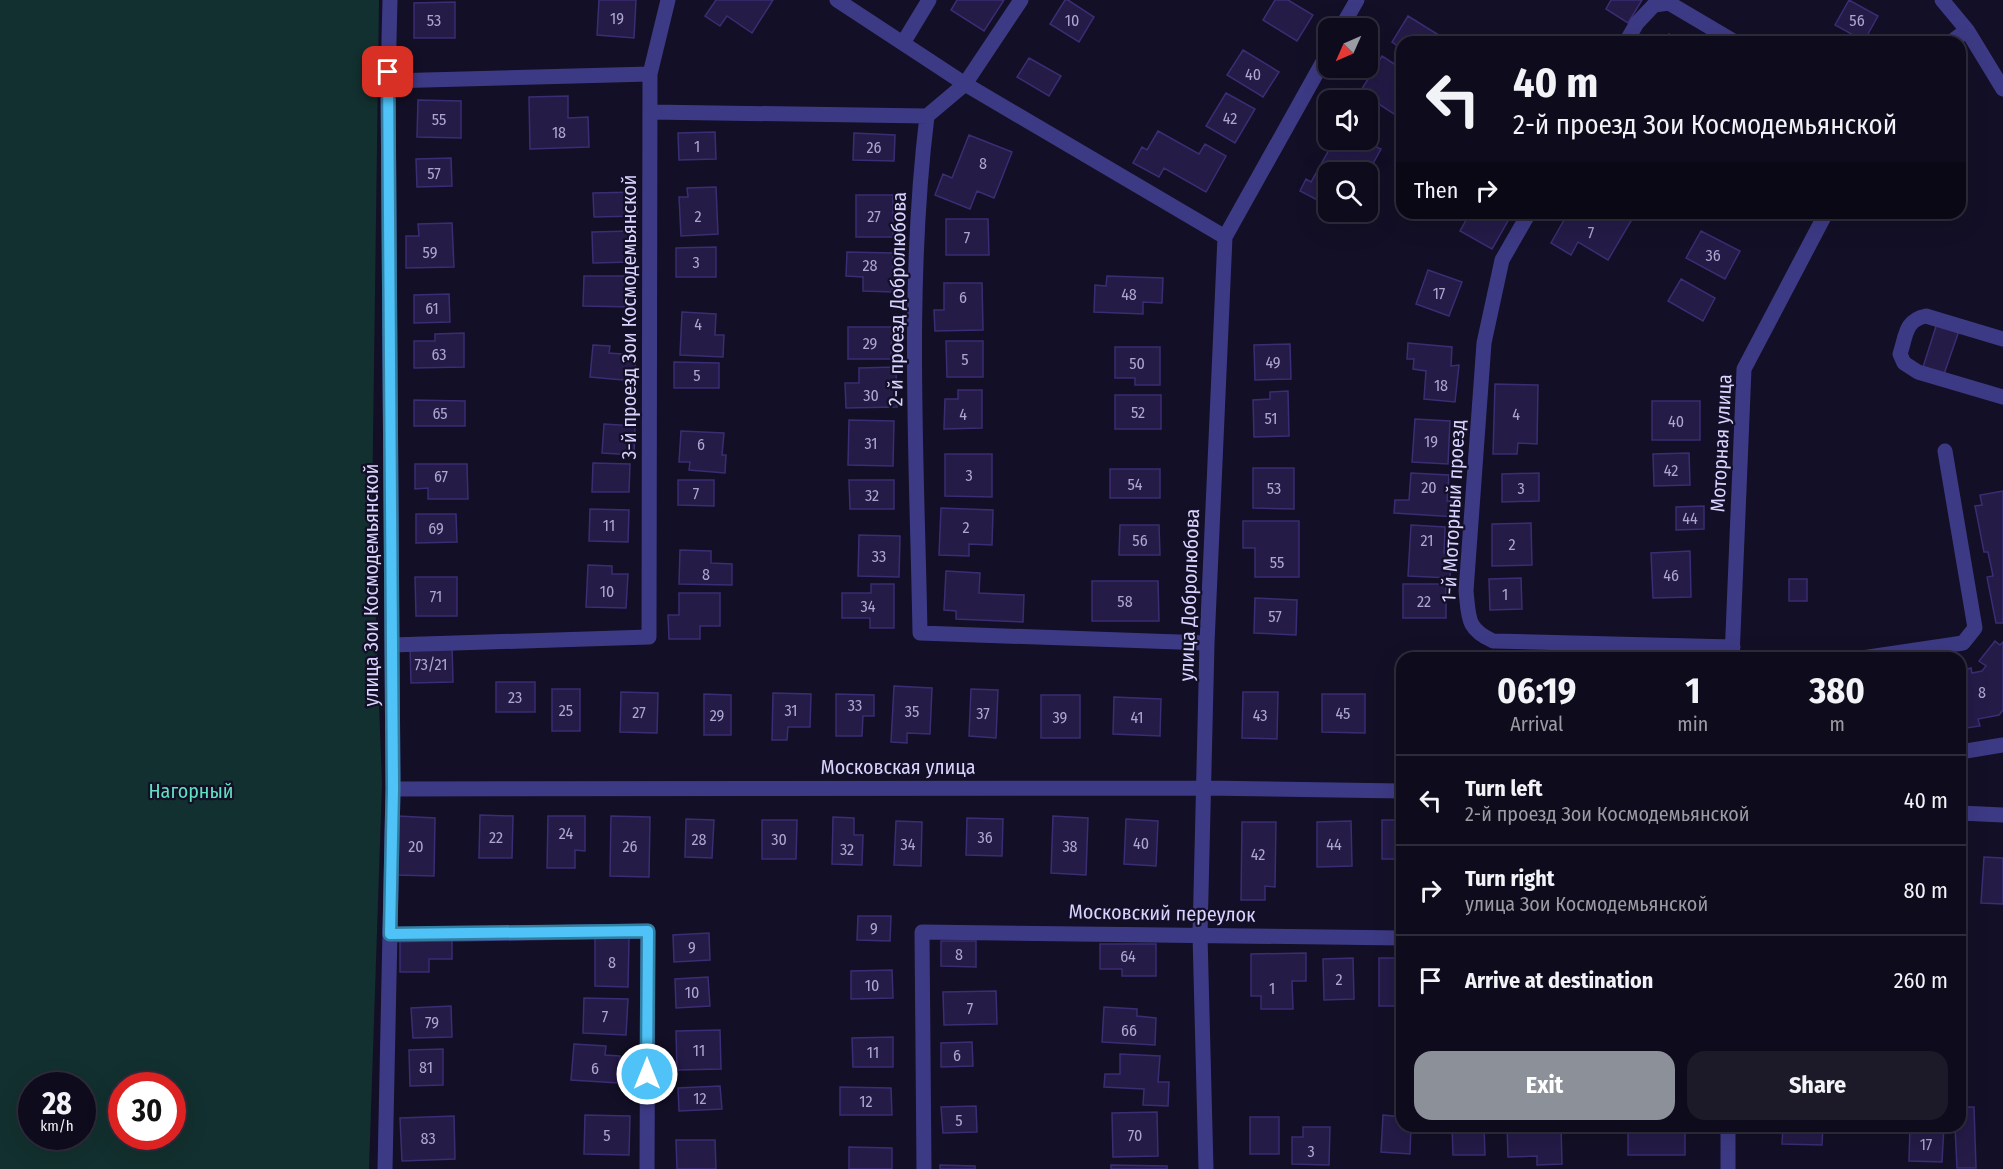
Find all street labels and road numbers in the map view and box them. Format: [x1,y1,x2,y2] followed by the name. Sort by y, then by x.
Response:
[617,175,641,459] street label: 3-й проезд Зои Космодемьянской
[883,192,911,406] street label: 2-й проезд Добролюбова
[1705,373,1737,513] street label: Моторная улица
[1436,419,1470,603] street label: 1-й Моторный проезд
[359,463,383,707] street label: улица Зои Космодемьянской
[1174,508,1204,682] street label: улица Добролюбова
[820,755,976,779] street label: Московская улица
[1068,899,1256,927] street label: Московский переулок

